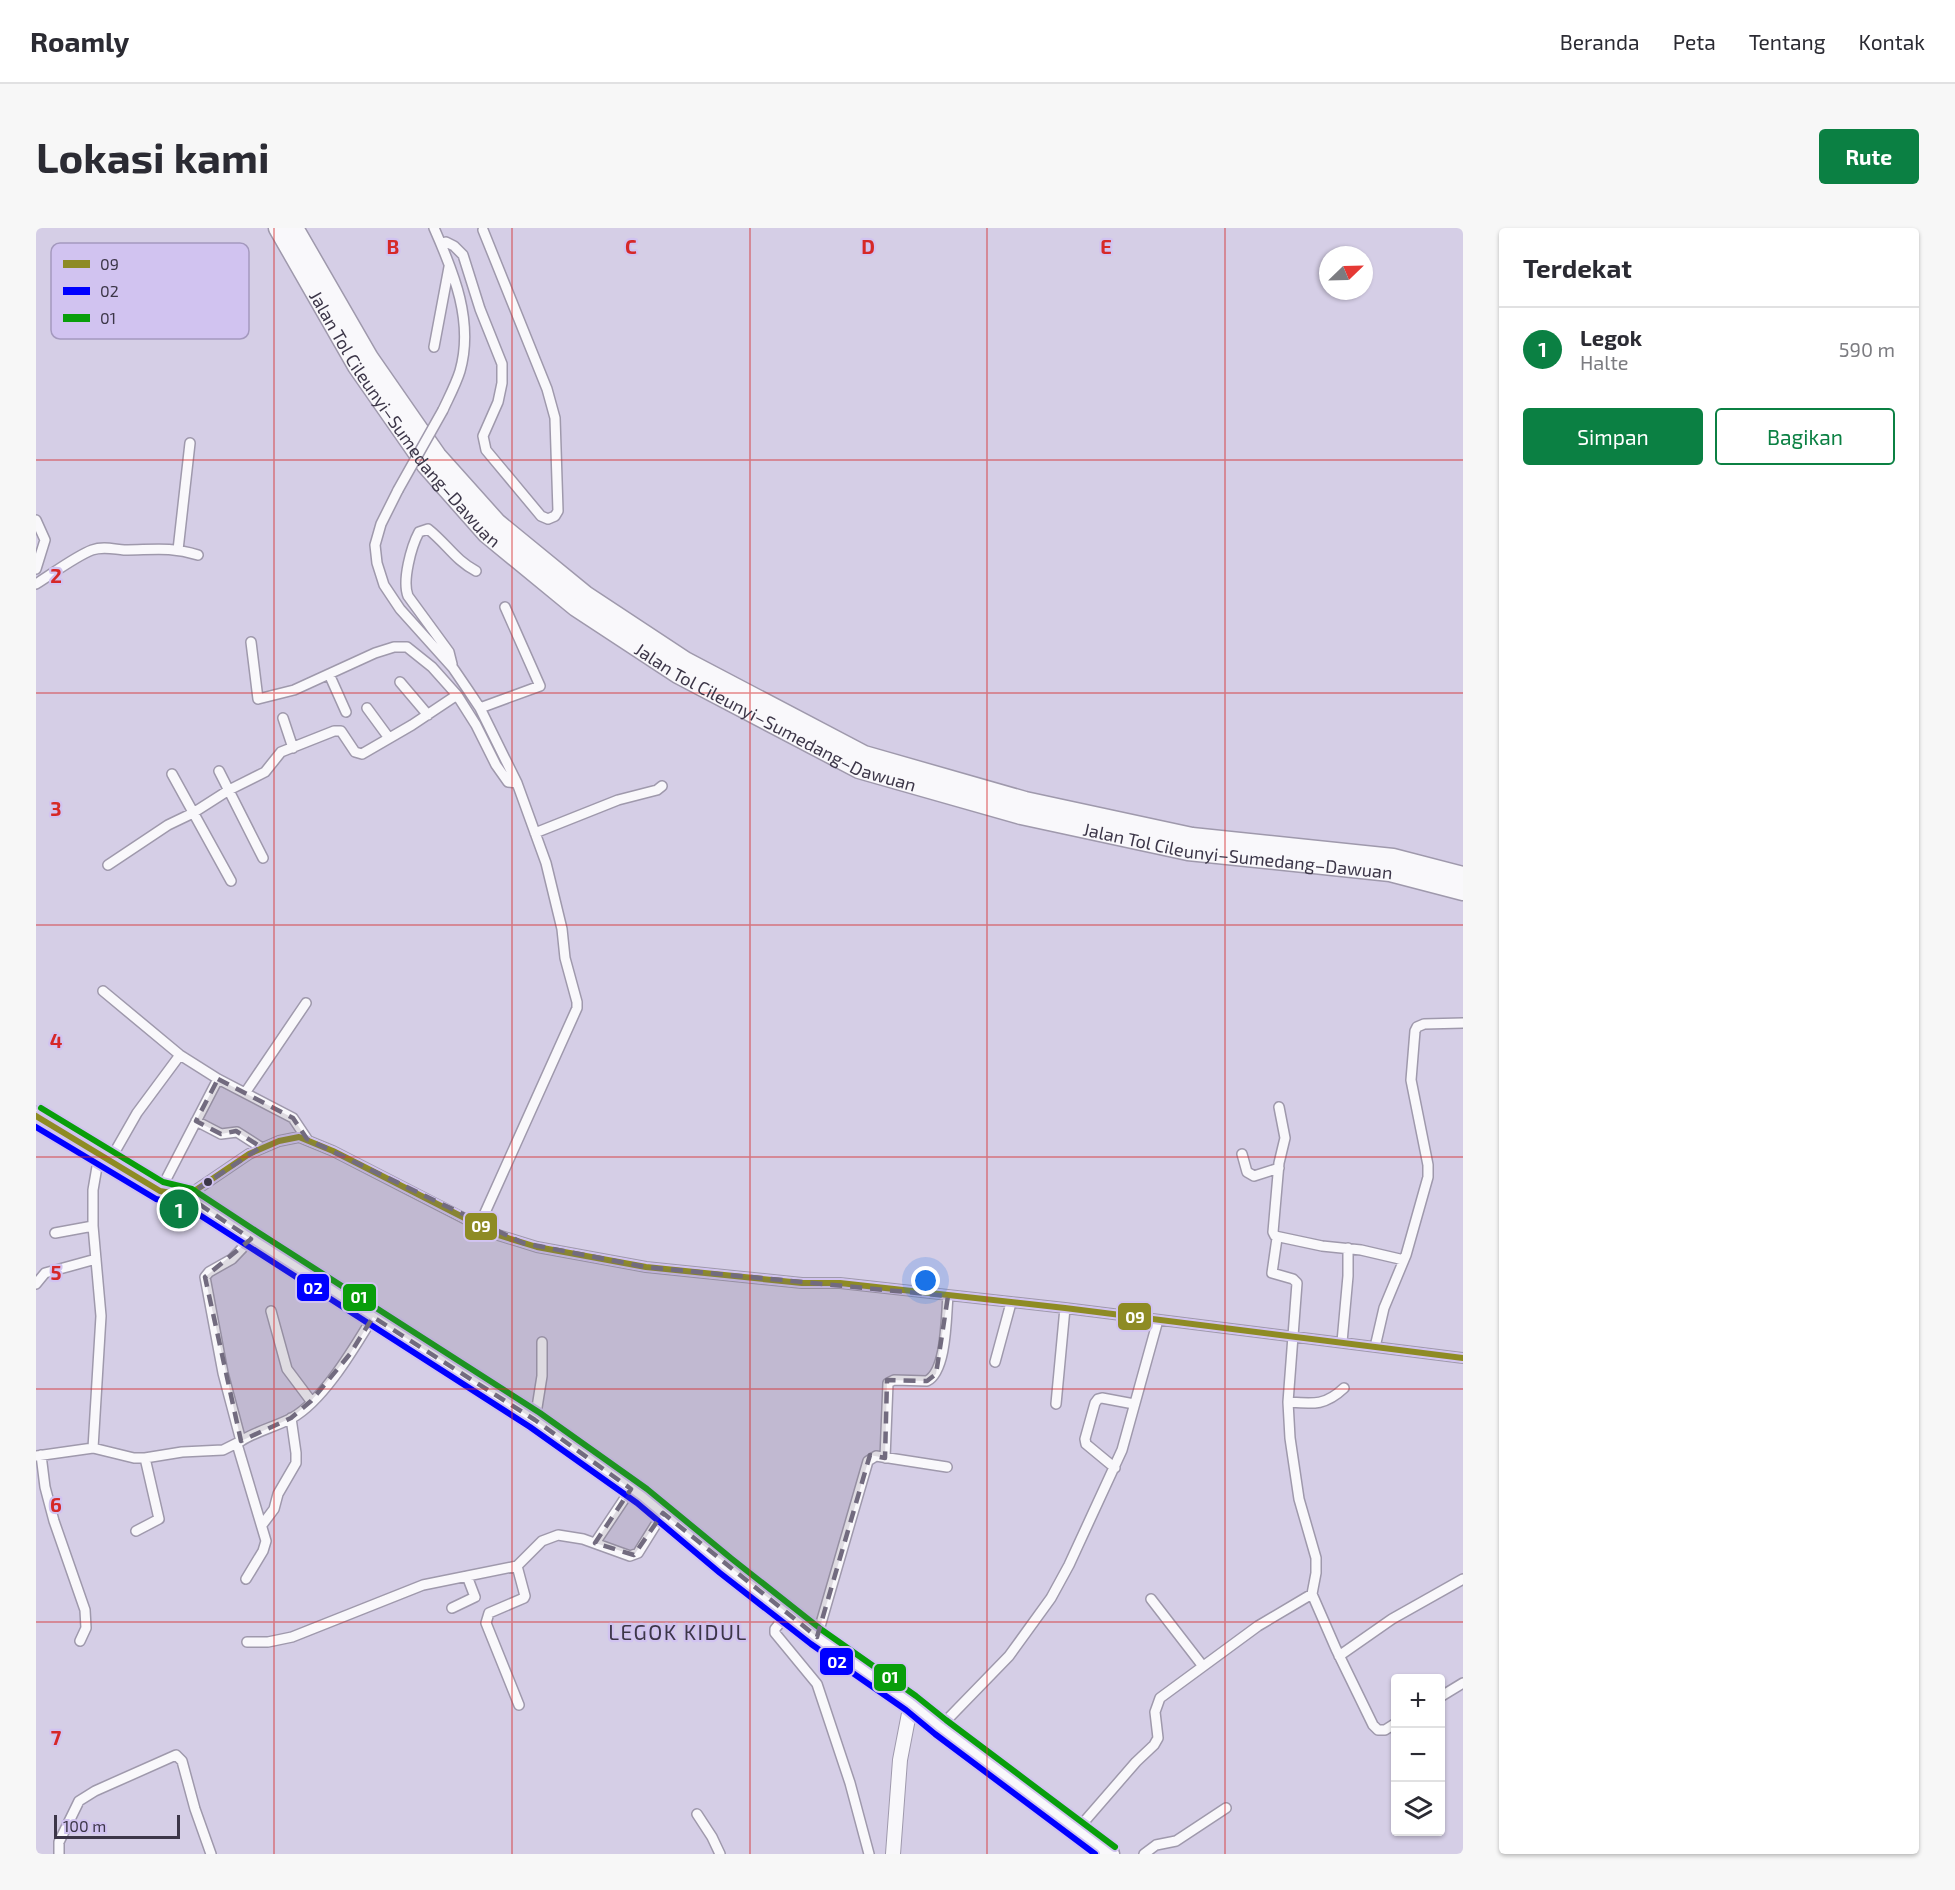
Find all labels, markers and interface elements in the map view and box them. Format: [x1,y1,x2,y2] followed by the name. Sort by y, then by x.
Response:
[30,24,129,58] text: Roamly
[1560,29,1640,54] text: Beranda
[1673,29,1716,54] text: Peta
[1749,29,1826,54] text: Tentang
[1859,29,1925,54] text: Kontak
[1819,129,1919,184] button: Rute
[36,131,270,181] text: Lokasi kami
[387,234,399,258] text: B
[625,234,637,258] text: C
[861,234,875,258] text: D
[1100,234,1112,258] text: E
[51,243,249,339] legend
[1319,246,1373,300] north arrow
[1523,252,1632,283] text: Terdekat
[100,254,119,273] text: 09
[100,281,119,300] text: 02
[305,287,505,552] street label: Jalan Tol Cileunyi–Sumedang–Dawuan
[100,308,116,327] text: 01
[1580,324,1642,350] text: Legok
[1538,337,1547,361] text: 1
[1839,337,1895,361] text: 590 m
[1580,350,1629,374] text: Halte
[1523,408,1703,465] button: Simpan
[1715,408,1895,465] button: Bagikan
[50,563,62,587] text: 2
[631,638,919,796] street label: Jalan Tol Cileunyi–Sumedang–Dawuan
[50,796,62,820] text: 3
[1081,818,1394,883] street label: Jalan Tol Cileunyi–Sumedang–Dawuan
[50,1028,63,1052] text: 4
[202,1176,214,1188] unlabelled marker
[160,1186,198,1232] pin: 1
[464,1212,498,1241] line badge: 09
[471,1216,491,1235] text: 09
[50,1260,62,1284] text: 5
[911,1266,940,1295] your location
[296,1273,330,1302] line badge: 02
[303,1278,323,1297] text: 02
[342,1283,377,1312] line badge: 01
[350,1287,368,1306] text: 01
[1117,1302,1152,1331] line badge: 09
[1125,1307,1145,1326] text: 09
[50,1492,62,1516] text: 6
[608,1619,748,1644] district label: LEGOK KIDUL
[819,1647,854,1676] line badge: 02
[827,1652,847,1671] text: 02
[873,1663,907,1692] line badge: 01
[881,1667,899,1686] text: 01
[1391,1674,1445,1836] map controls
[1391,1674,1445,1728] button: +
[51,1725,62,1749] text: 7
[1391,1728,1445,1782] button: −
[1391,1782,1445,1836] button: layers
[54,1812,180,1840] scale bar
[63,1816,106,1835] text: 100 m

